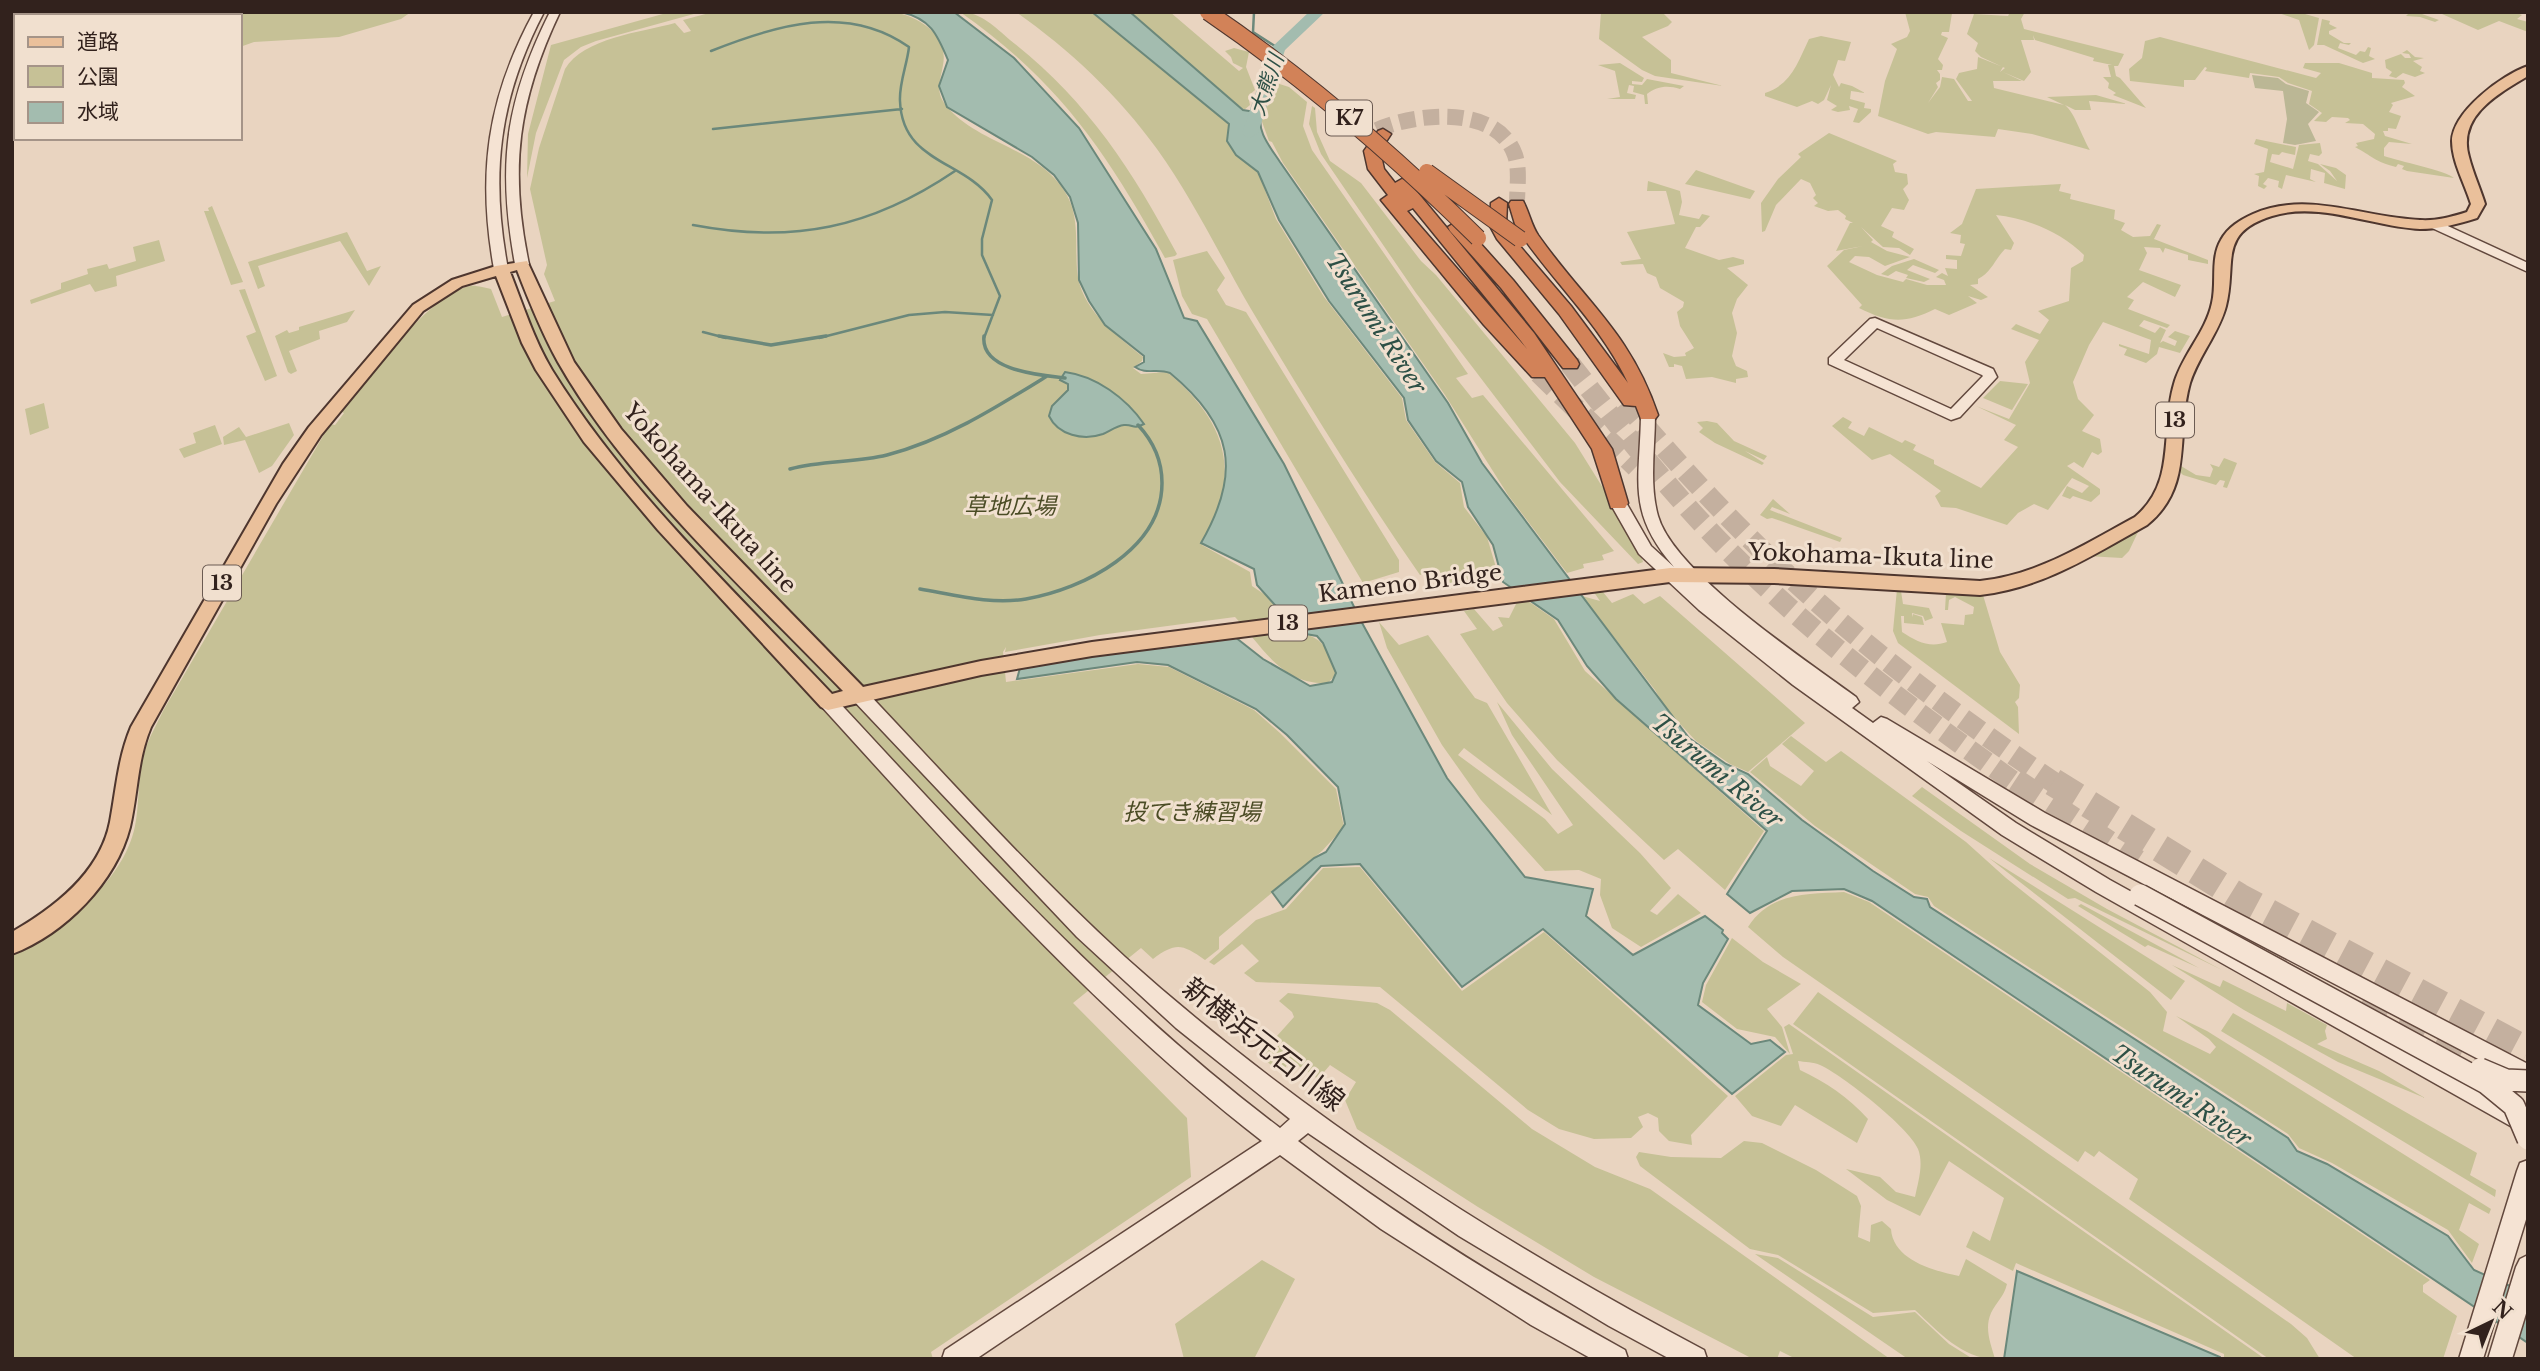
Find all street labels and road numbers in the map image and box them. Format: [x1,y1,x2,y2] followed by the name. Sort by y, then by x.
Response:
[1326,100,1372,136] road number: K7
[617,397,803,599] street label: Yokohama-Ikuta line
[2156,402,2194,438] road number: 13
[1747,538,1994,574] street label: Yokohama-Ikuta line
[1317,558,1503,608] street label: Kameno Bridge
[203,566,241,600] road number: 13
[1269,606,1307,640] road number: 13
[1176,970,1352,1119] street label: 新横浜元石川線

